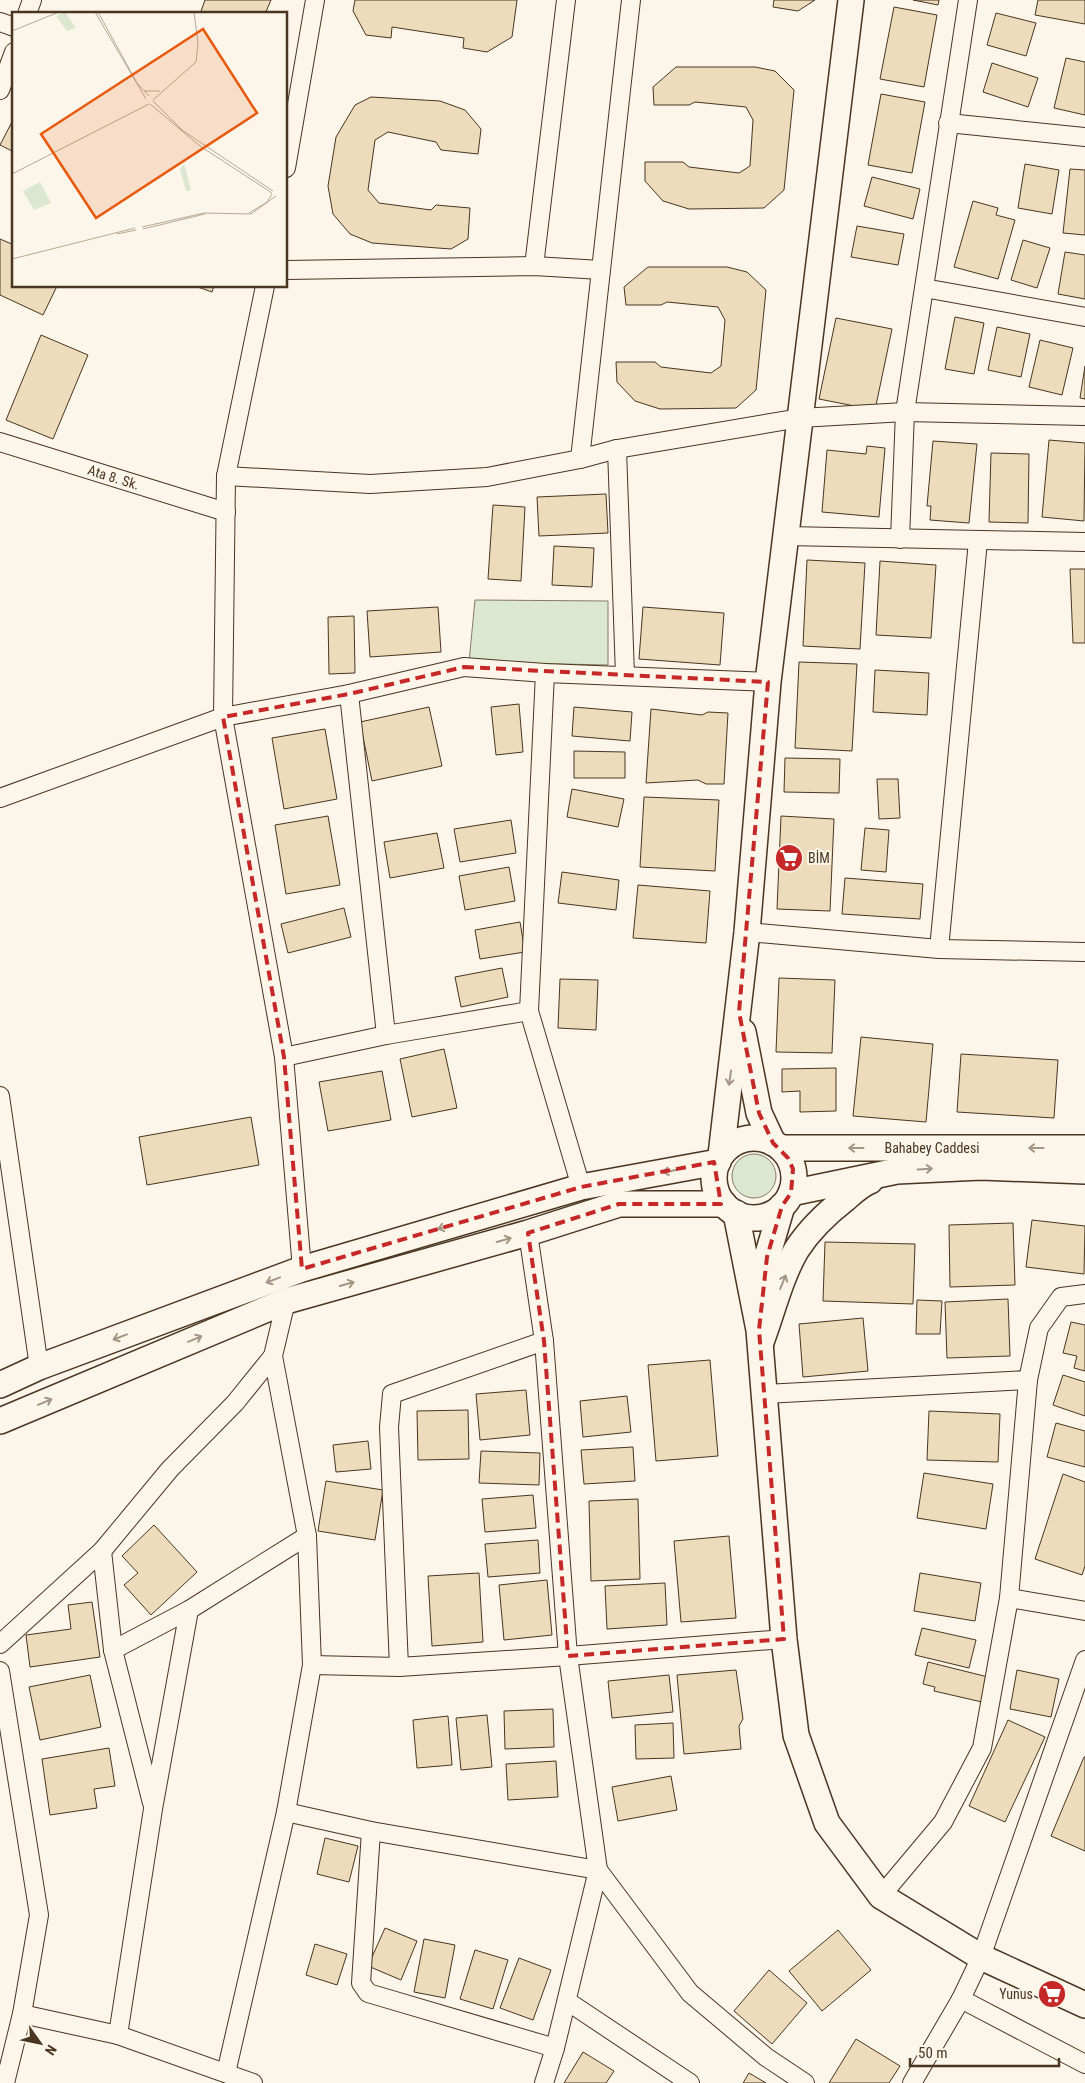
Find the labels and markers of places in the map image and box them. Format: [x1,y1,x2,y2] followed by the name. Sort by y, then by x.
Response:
[774,843,804,873] supermarket icon: BİM
[808,850,830,866] place label: BİM
[1037,1979,1067,2009] supermarket icon: Yunus
[999,1986,1033,2002] place label: Yunus

